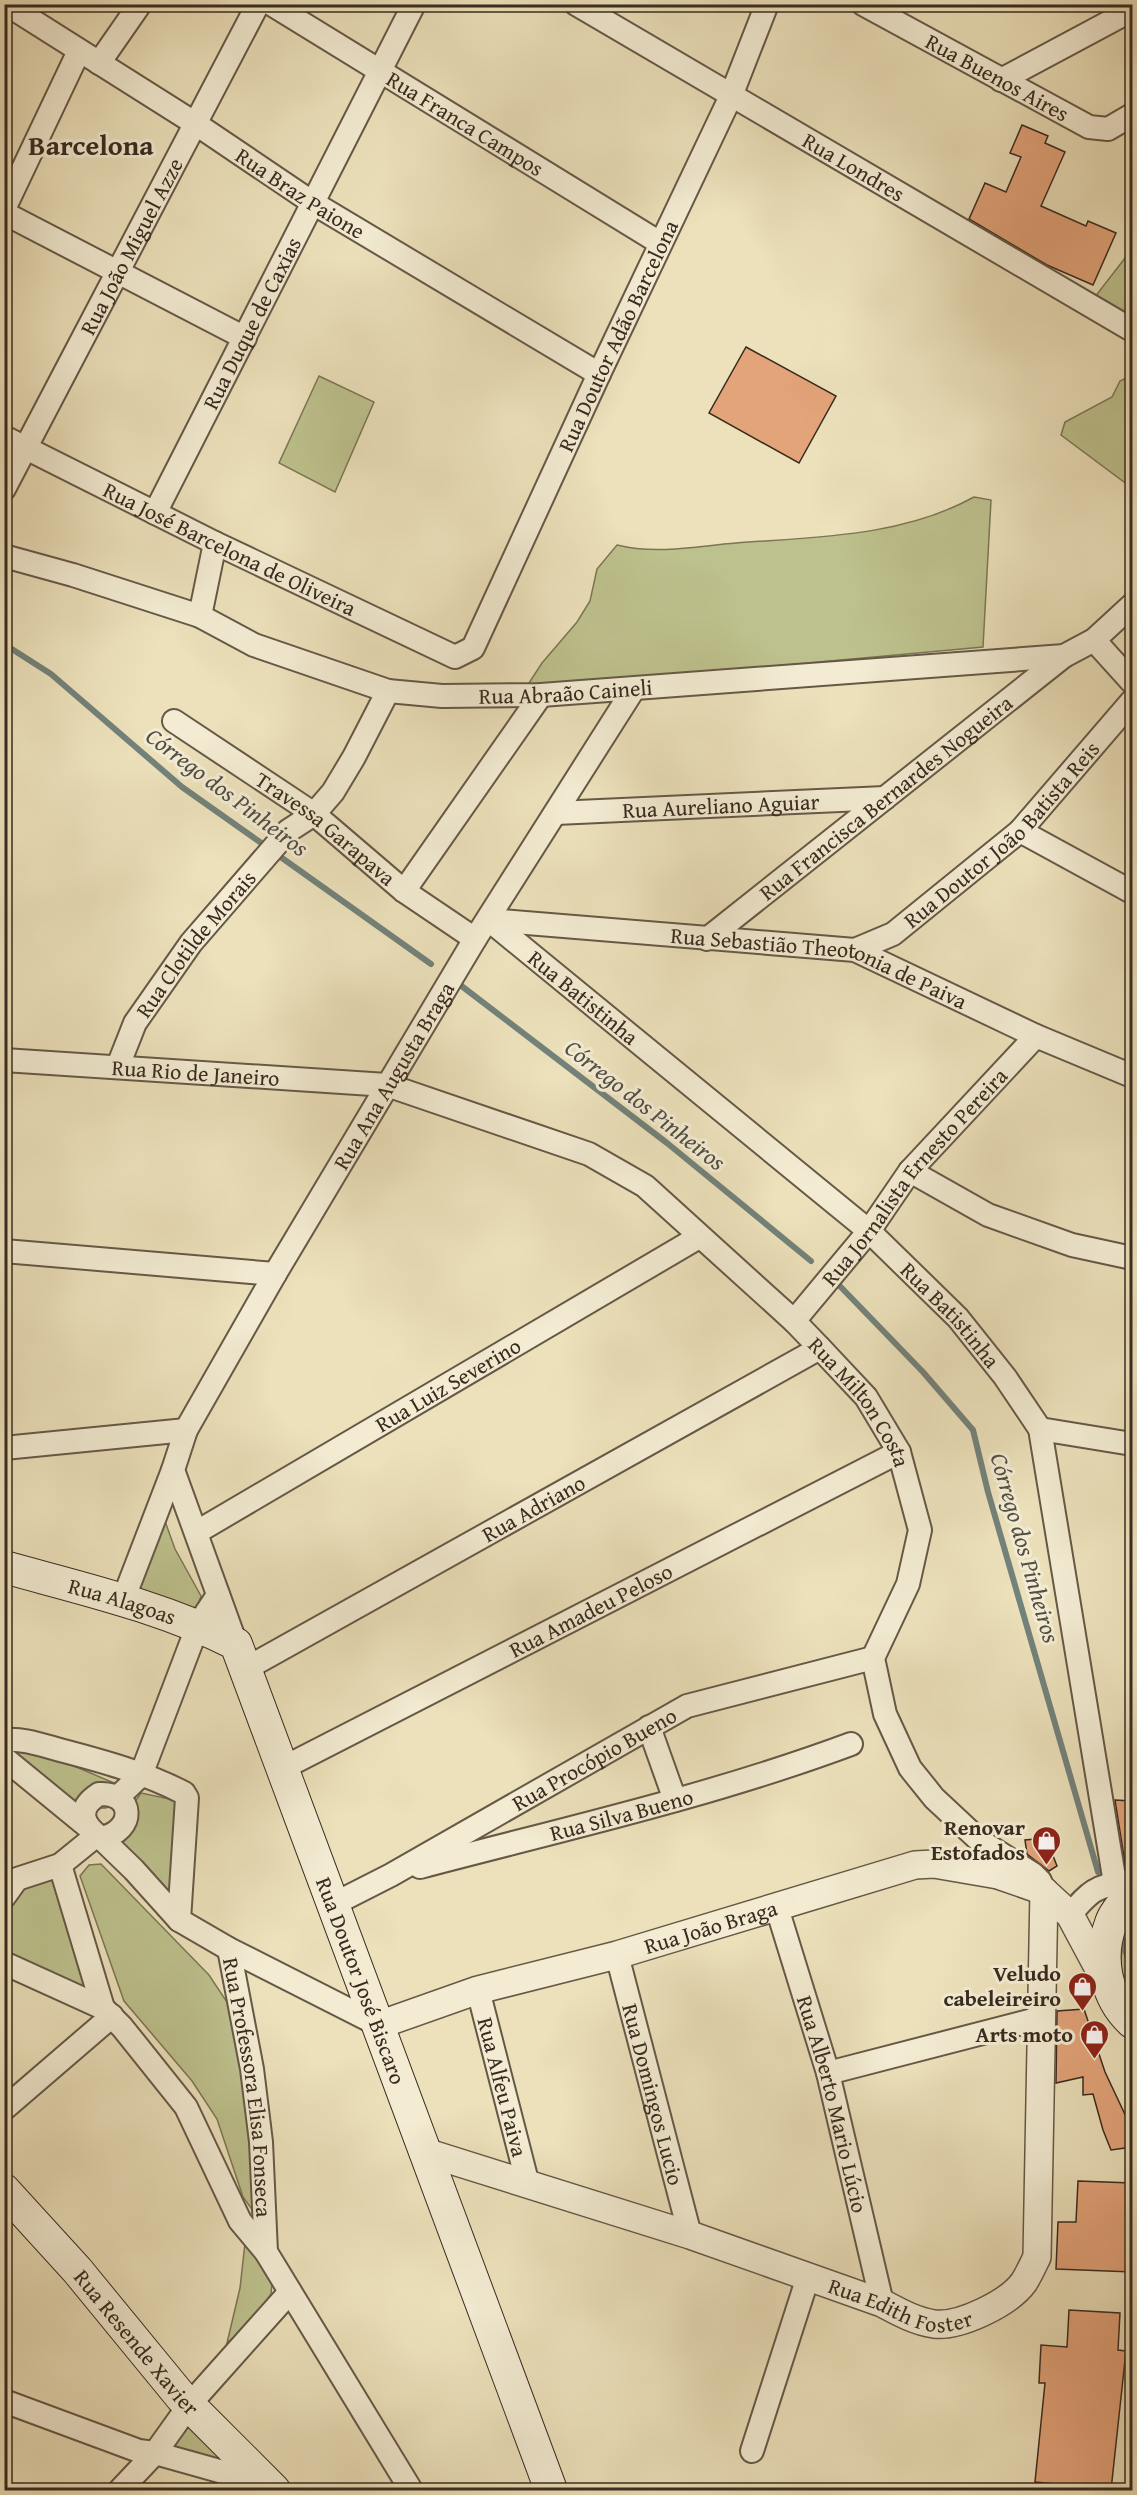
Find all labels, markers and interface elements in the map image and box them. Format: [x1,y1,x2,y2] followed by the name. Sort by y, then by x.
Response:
[920,25,1075,129] street label: Rua Buenos Aires
[380,63,550,184] street label: Rua Franca Campos
[28,124,154,165] district label: Barcelona
[797,124,911,209] street label: Rua Londres
[229,139,371,247] street label: Rua Braz Paione
[72,152,191,340] street label: Rua João Miguel Azze
[549,214,686,457] street label: Rua Doutor Adão Barcelona
[194,231,309,415] street label: Rua Duque de Caxias
[98,474,362,624] street label: Rua José Barcelona de Oliveira
[479,671,654,712] street label: Rua Abraão Caineli
[752,687,1020,908] street label: Rua Francisca Bernardes Nogueira
[139,719,316,865] water label: Córrego dos Pinheiros
[897,734,1107,935] street label: Rua Doutor João Batista Reis
[249,763,403,894] street label: Travessa Garapava
[622,785,820,826] street label: Rua Aureliano Aguiar
[128,863,263,1024] street label: Rua Clotilde Morais
[669,919,973,1017] street label: Rua Sebastião Theotonia de Paiva
[521,942,646,1053] street label: Rua Batistinha
[325,975,462,1176] street label: Rua Ana Augusta Braga
[557,1031,734,1179] water label: Córrego dos Pinheiros
[111,1051,280,1094] street label: Rua Rio de Janeiro
[814,1060,1015,1293] street label: Rua Jornalista Ernesto Pereira
[893,1254,1008,1375] street label: Rua Batistinha
[369,1329,527,1440] street label: Rua Luiz Severino
[801,1329,918,1471] street label: Rua Milton Costa
[982,1449,1069,1647] water label: Córrego dos Pinheiros
[476,1466,591,1550] street label: Rua Adriano
[503,1555,678,1665] street label: Rua Amadeu Peloso
[65,1569,181,1633] street label: Rua Alagoas
[506,1699,683,1819] street label: Rua Procópio Bueno
[546,1780,697,1849] street label: Rua Silva Bueno
[931,1811,1025,1868] place label: Renovar Estofados
[1030,1824,1062,1866] shop icon: Renovar Estofados
[308,1872,415,2089] street label: Rua Doutor José Biscaro
[640,1891,782,1962] street label: Rua João Braga
[215,1955,280,2219] street label: Rua Professora Elisa Fonseca
[943,1957,1061,2014] place label: Veludo cabeleireiro
[1066,1970,1098,2012] shop icon: Veludo cabeleireiro
[789,1991,876,2216] street label: Rua Alberto Mario Lúcio
[614,2000,692,2189] street label: Rua Domingos Lucio
[470,2014,536,2161] street label: Rua Alfeu Paiva
[976,2018,1073,2050] place label: Arts moto
[1078,2018,1110,2060] shop icon: Arts moto
[67,2262,207,2423] street label: Rua Resende Xavier
[824,2269,977,2340] street label: Rua Edith Foster

